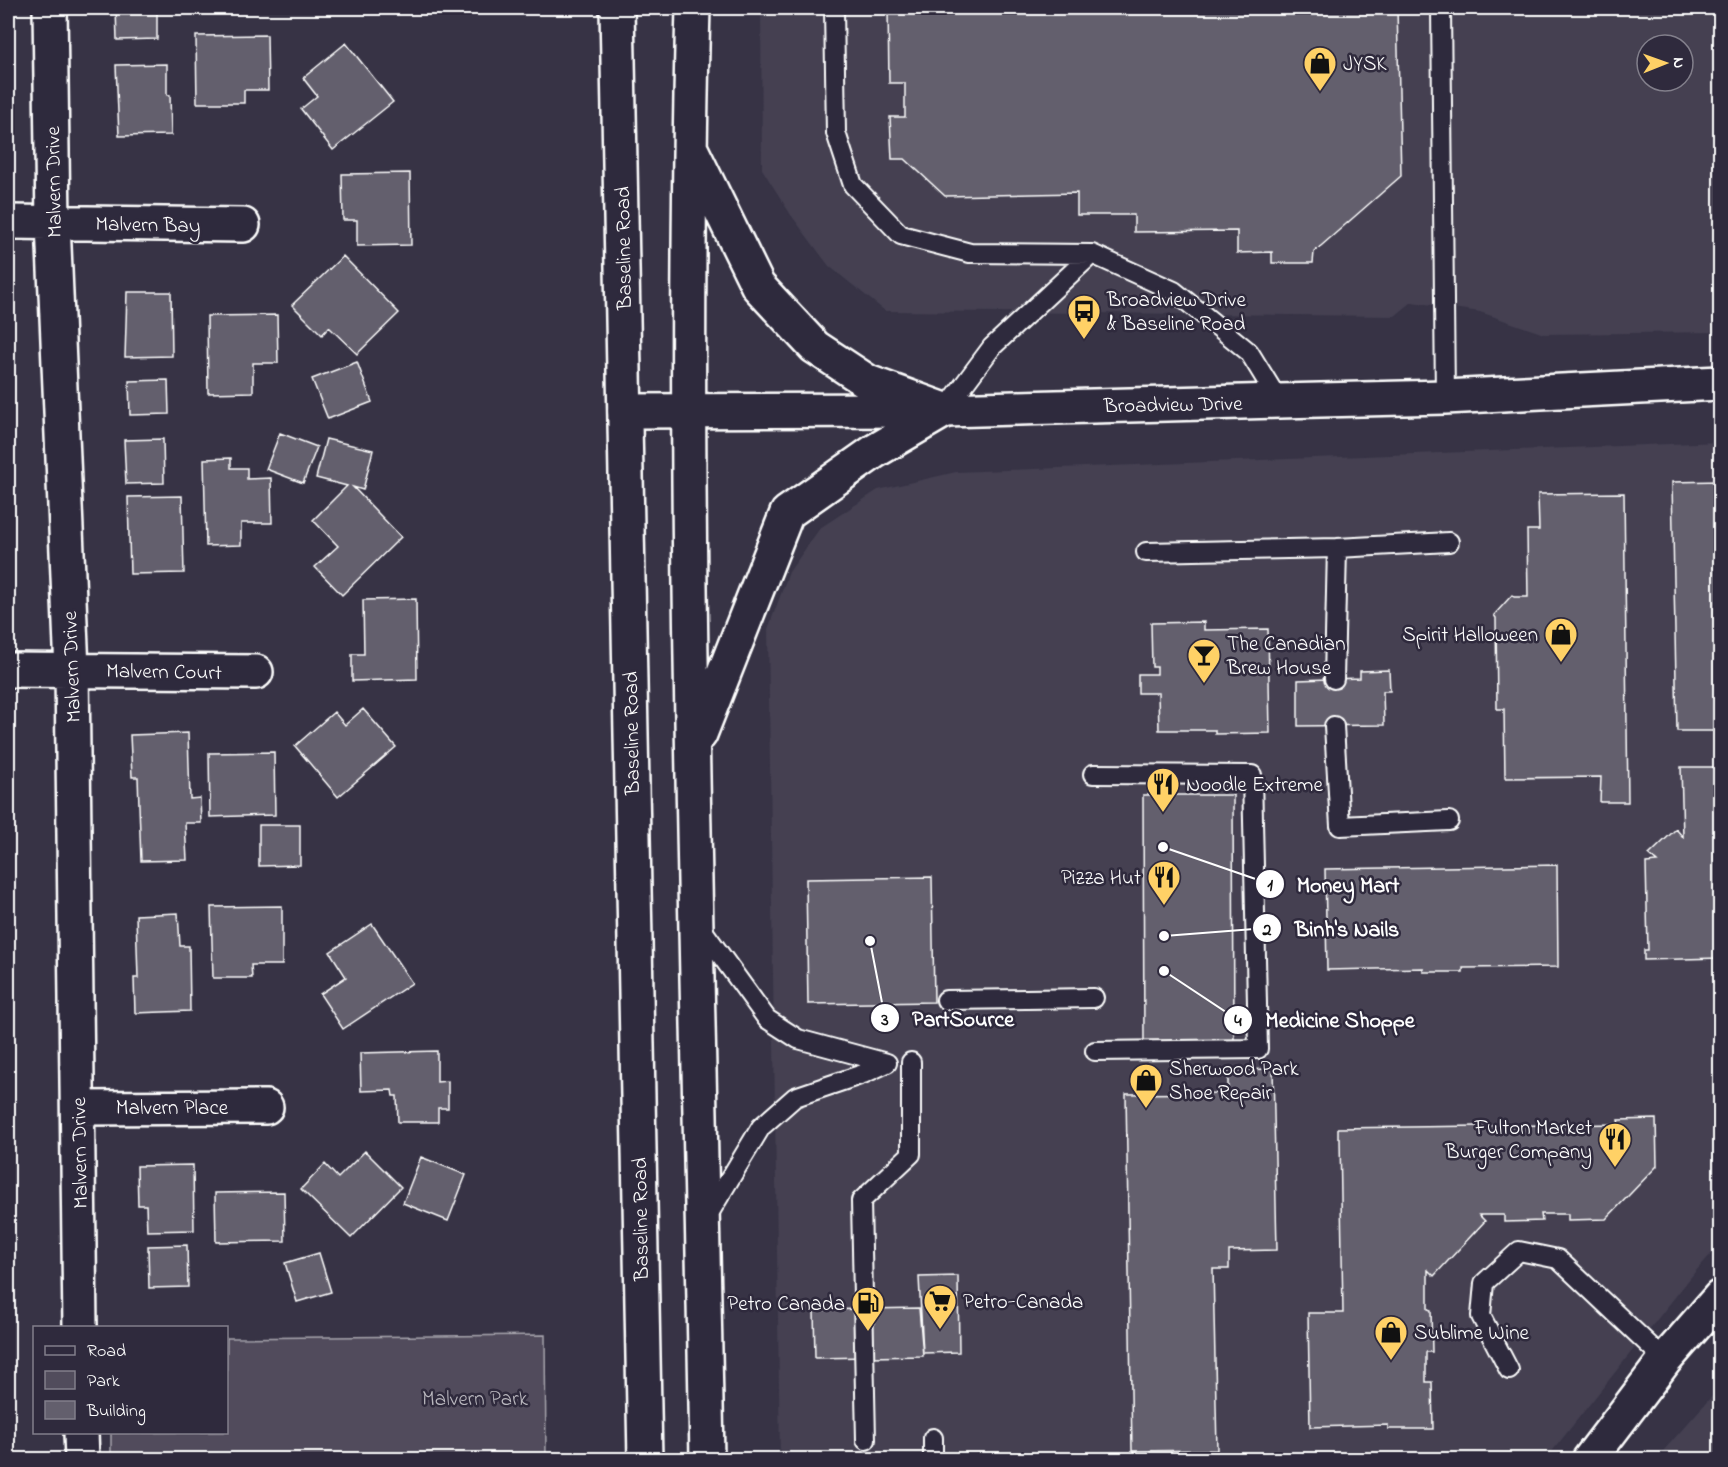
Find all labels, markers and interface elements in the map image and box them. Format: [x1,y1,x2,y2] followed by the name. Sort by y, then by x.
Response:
[1635,33,1695,93] north arrow
[1302,45,1338,92] shop icon: JYSK
[1343,50,1387,80] place label: JYSK
[1666,57,1690,69] text: N
[39,125,71,238] street label: Malvern Drive
[609,186,641,311] street label: Baseline Road
[95,210,201,244] street label: Malvern Bay
[1106,286,1246,340] place label: Broadview Drive & Baseline Road
[1066,293,1102,340] bus stop icon: Broadview Drive & Baseline Road
[1102,390,1243,422] street label: Broadview Drive
[56,610,90,723] street label: Malvern Drive
[1543,616,1579,663] shop icon: Spirit Halloween
[1402,621,1538,651] place label: Spirit Halloween
[1226,630,1346,684] place label: The Canadian Brew House
[1186,637,1222,684] bar icon: The Canadian Brew House
[106,657,222,689] street label: Malvern Court
[617,671,649,796] street label: Baseline Road
[1145,766,1181,813] restaurant icon: Noodle Extreme
[1186,771,1323,801] place label: Noodle Extreme
[1146,859,1182,906] restaurant icon: Pizza Hut
[1061,864,1141,894] place label: Pizza Hut
[1255,864,1412,904] callout: Money Mart
[1297,871,1400,904] text: Money Mart
[1267,873,1273,899] text: 1
[1252,908,1411,948] callout: Binh's Nails
[1294,915,1399,947] text: Binh's Nails
[1262,918,1272,944] text: 2
[870,998,1026,1038] callout: PartSource
[1223,1000,1426,1040] callout: Medicine Shoppe
[912,1005,1015,1037] text: PartSource
[1265,1006,1416,1038] text: Medicine Shoppe
[880,1008,889,1034] text: 3
[1234,1009,1242,1035] text: 4
[1169,1055,1300,1109] place label: Sherwood Park Shoe Repair
[1128,1062,1164,1109] shop icon: Sherwood Park Shoe Repair
[116,1094,229,1124] street label: Malvern Place
[65,1096,97,1209] street label: Malvern Drive
[1444,1114,1592,1170] place label: Fulton Market Burger Company
[1597,1121,1633,1168] restaurant icon: Fulton Market Burger Company
[626,1157,658,1282] street label: Baseline Road
[922,1283,958,1330] supermarket icon: Petro-Canada
[850,1285,886,1332] fuel station icon: Petro Canada
[963,1288,1083,1318] place label: Petro-Canada
[727,1290,845,1320] place label: Petro Canada
[1373,1314,1409,1361] shop icon: Sublime Wine
[1414,1319,1530,1349] place label: Sublime Wine
[33,1326,228,1434] legend
[87,1339,126,1365] text: Road
[87,1369,120,1395] text: Park
[422,1385,529,1415] park label: Malvern Park
[86,1399,146,1426] text: Building

